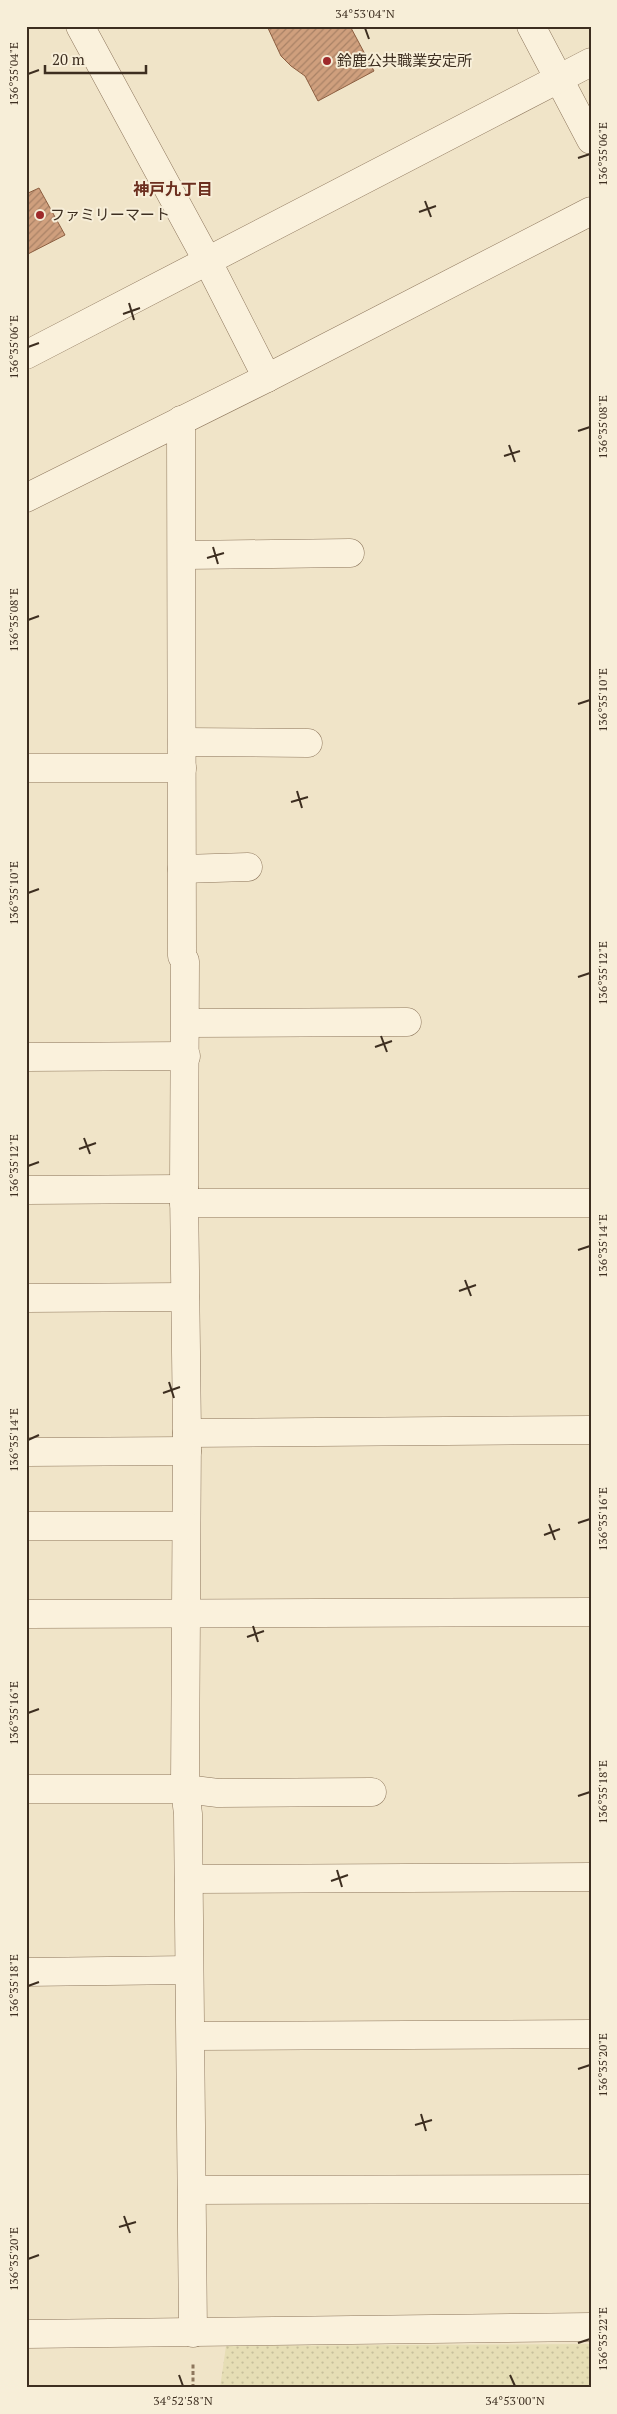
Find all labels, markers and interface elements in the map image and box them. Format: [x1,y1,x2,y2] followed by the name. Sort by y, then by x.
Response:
[335,6,395,21] text: 34°53'04"N
[6,42,21,106] text: 136°35'04"E
[45,42,146,74] scale bar
[52,49,85,69] text: 20 m
[337,50,472,70] place label: 鈴鹿公共職業安定所
[321,55,333,67] marker: 鈴鹿公共職業安定所
[595,122,610,186] text: 136°35'06"E
[133,178,213,200] district label: 神戸九丁目
[50,204,170,224] place label: ファミリーマート
[34,209,46,221] marker: ファミリーマート
[6,315,21,379] text: 136°35'06"E
[595,395,610,459] text: 136°35'08"E
[6,588,21,652] text: 136°35'08"E
[595,668,610,732] text: 136°35'10"E
[6,861,21,925] text: 136°35'10"E
[595,941,610,1005] text: 136°35'12"E
[6,1134,21,1198] text: 136°35'12"E
[595,1214,610,1278] text: 136°35'14"E
[6,1408,21,1472] text: 136°35'14"E
[595,1487,610,1551] text: 136°35'16"E
[6,1681,21,1745] text: 136°35'16"E
[595,1760,610,1824] text: 136°35'18"E
[6,1954,21,2018] text: 136°35'18"E
[595,2033,610,2097] text: 136°35'20"E
[6,2227,21,2291] text: 136°35'20"E
[595,2307,610,2371] text: 136°35'22"E
[153,2393,213,2408] text: 34°52'58"N
[485,2393,545,2408] text: 34°53'00"N

